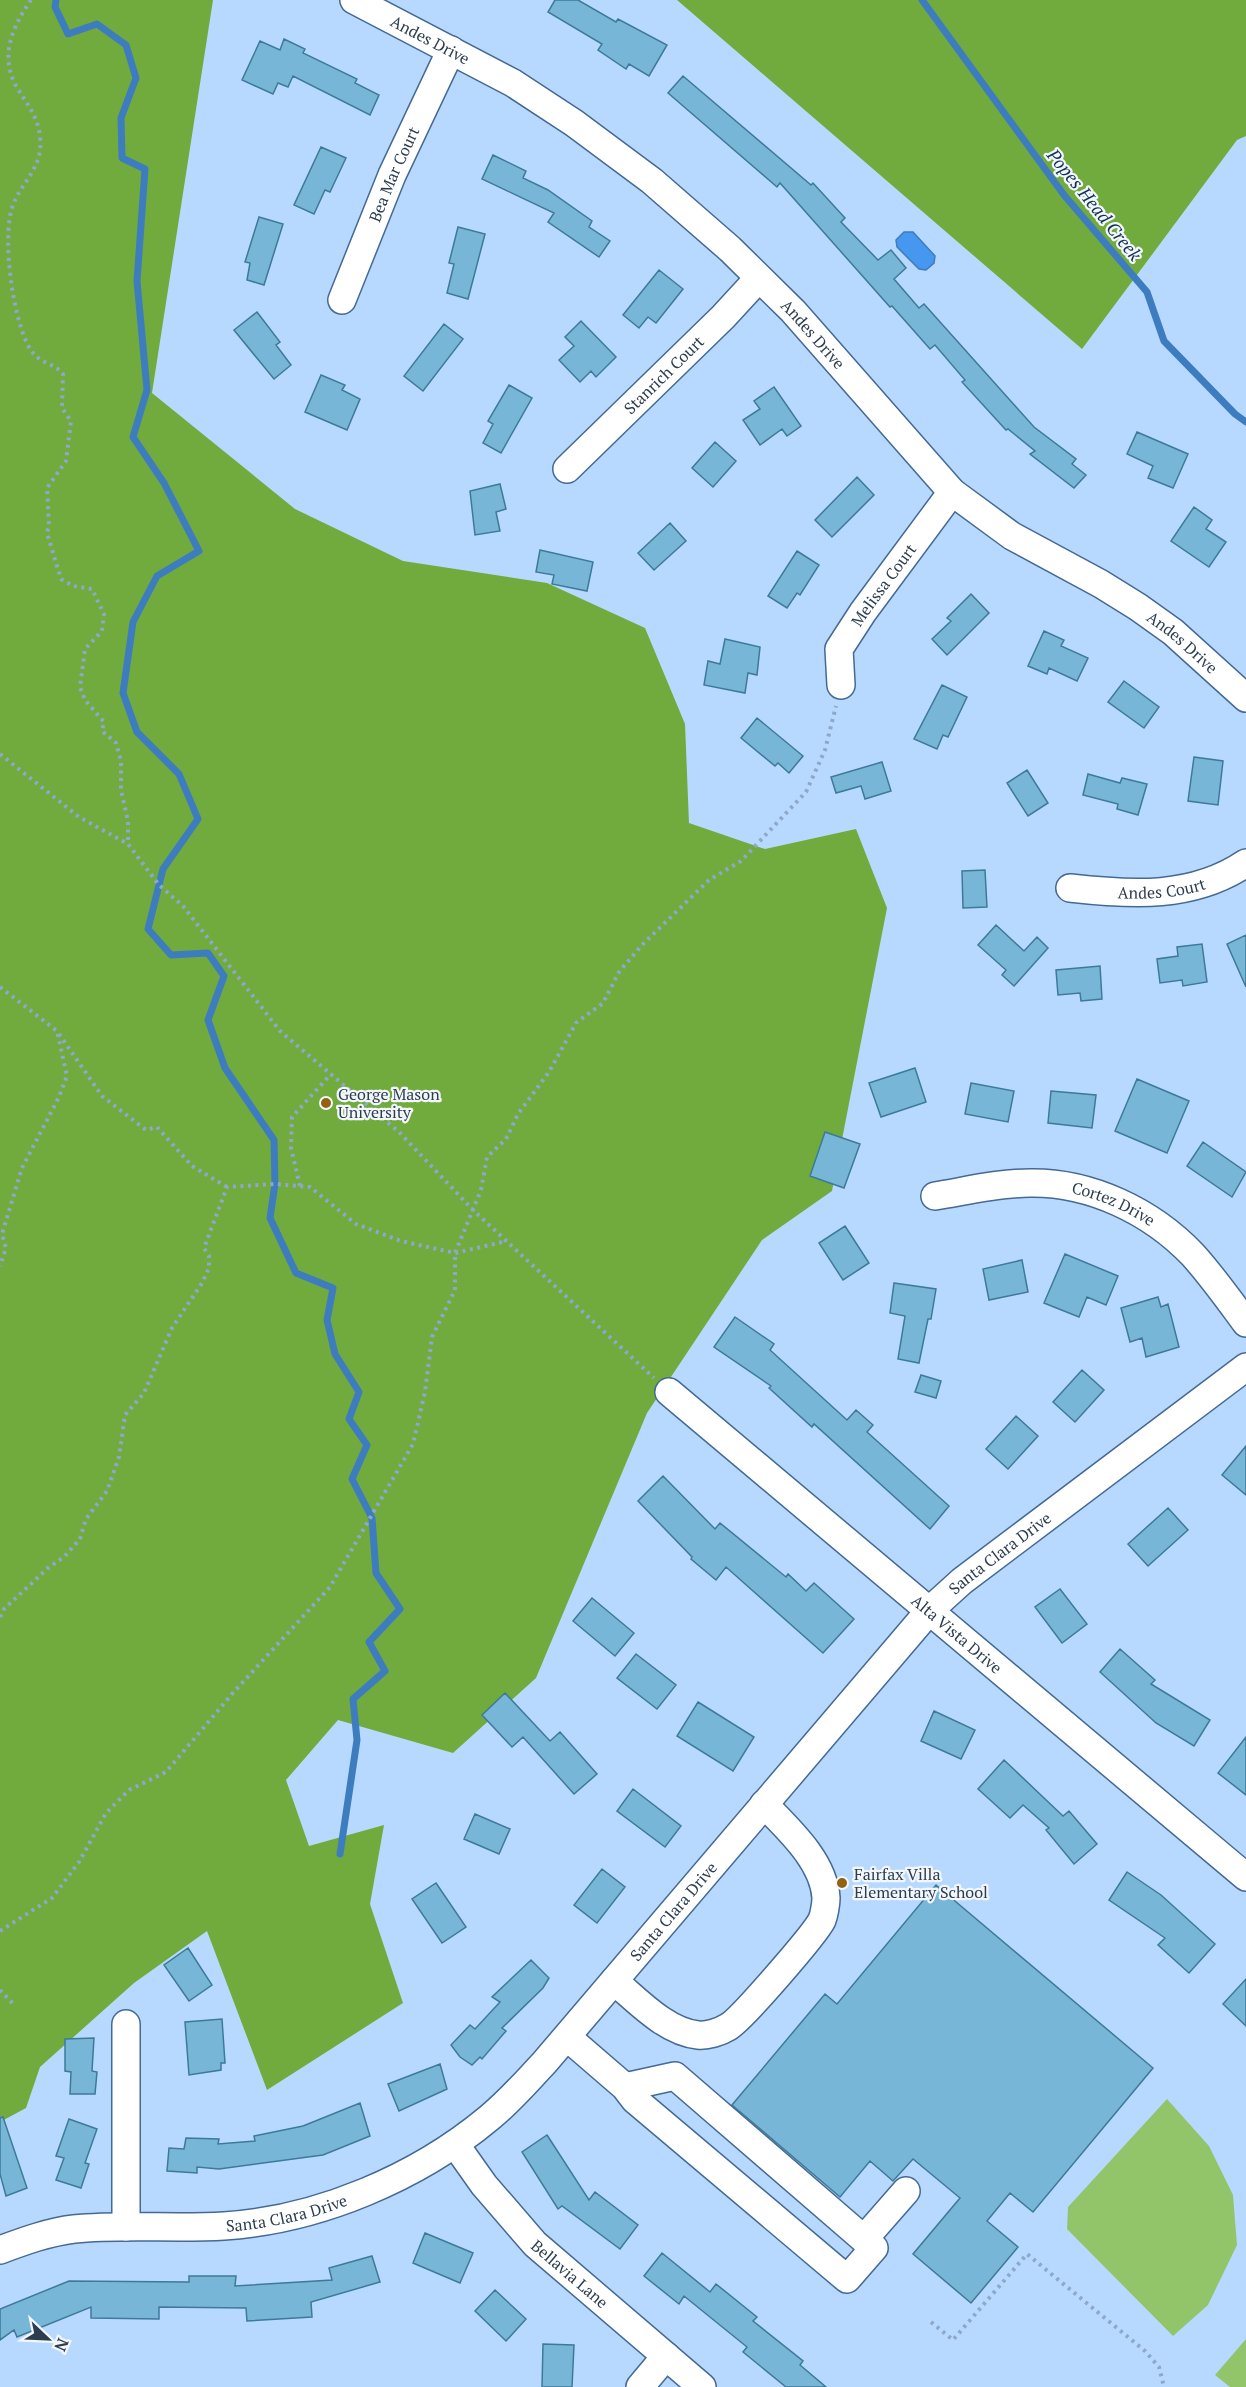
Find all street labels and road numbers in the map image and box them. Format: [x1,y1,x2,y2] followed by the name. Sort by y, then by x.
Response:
[387,10,474,70] street label: Andes Drive
[363,123,424,225] street label: Bea Mar Court
[776,294,850,374] street label: Andes Drive
[619,331,709,419] street label: Stanrich Court
[846,539,921,630] street label: Melissa Court
[1143,606,1223,678] street label: Andes Drive
[1117,873,1208,904] street label: Andes Court
[1070,1176,1159,1231] street label: Cortez Drive
[944,1507,1056,1599] street label: Santa Clara Drive
[907,1589,1007,1678] street label: Alta Vista Drive
[625,1857,722,1965] street label: Santa Clara Drive
[225,2189,350,2237] street label: Santa Clara Drive
[527,2235,613,2313] street label: Bellavia Lane

